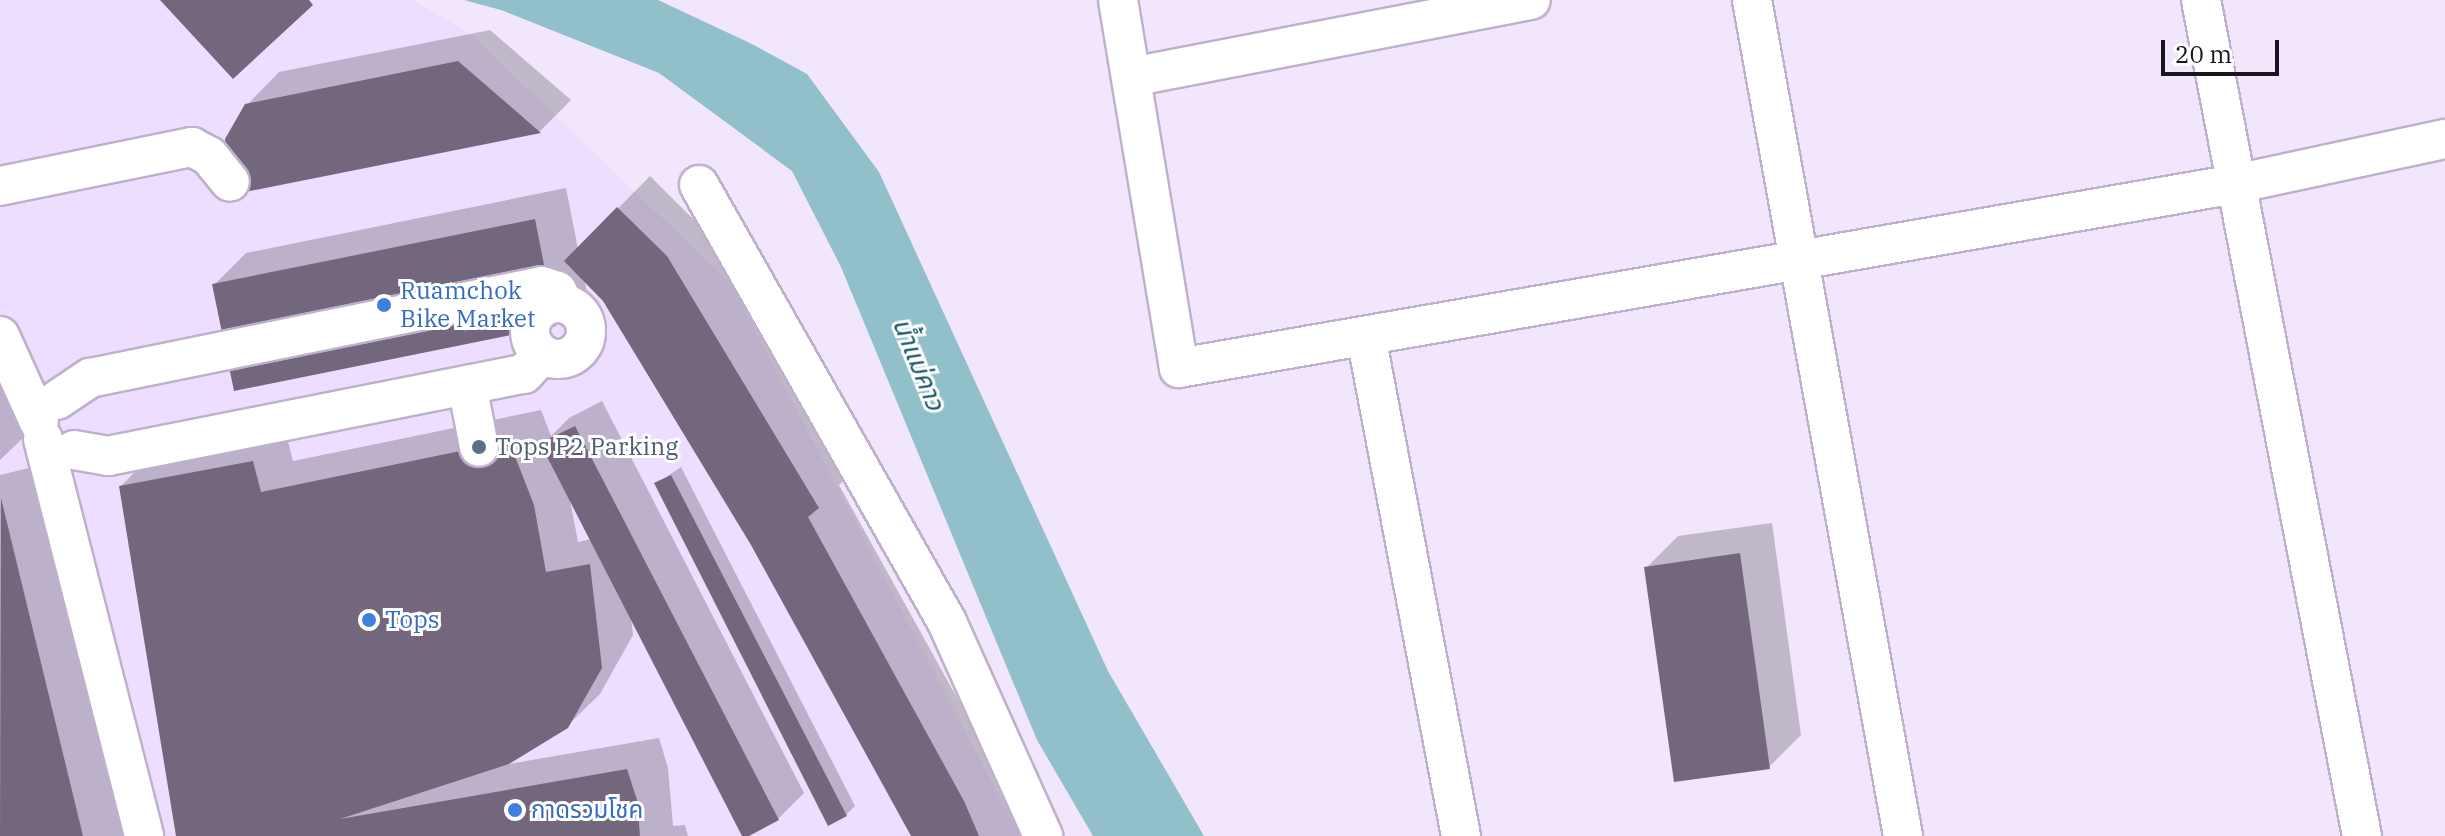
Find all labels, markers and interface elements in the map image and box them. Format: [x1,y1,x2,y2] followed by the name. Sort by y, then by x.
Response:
[2165,24,2283,74] scale bar
[2175,38,2232,70] text: 20 m
[400,277,535,333] place label: Ruamchok Bike Market
[375,296,393,314] marker: Ruamchok Bike Market
[886,313,952,415] water label: น้ำแม่คาว
[495,433,678,461] place label: Tops P2 Parking
[470,438,488,456] marker: Tops P2 Parking
[385,606,440,634] place label: Tops
[360,611,378,629] marker: Tops
[531,796,643,824] place label: กาดรวมโชค
[506,801,524,819] marker: กาดรวมโชค

